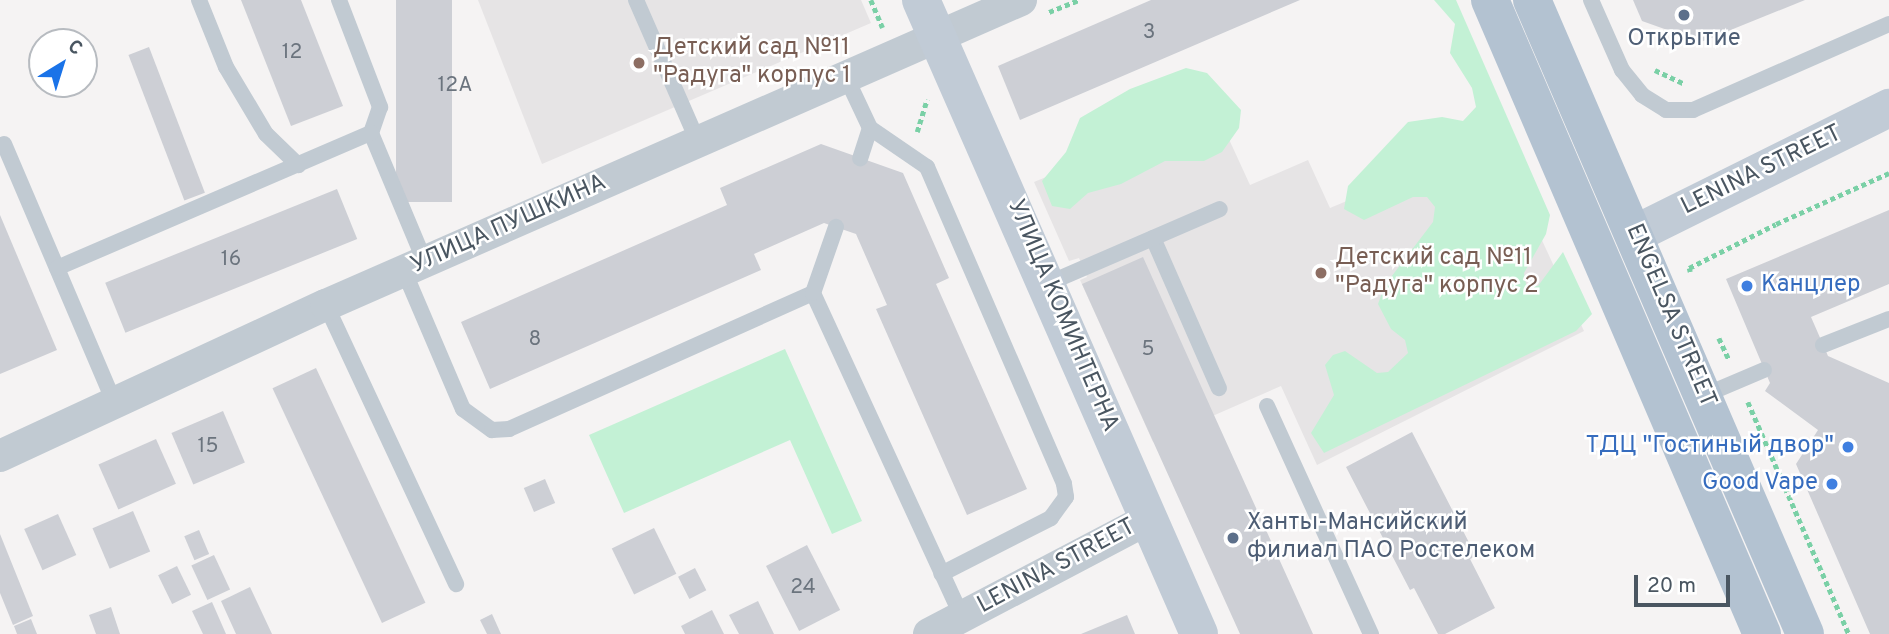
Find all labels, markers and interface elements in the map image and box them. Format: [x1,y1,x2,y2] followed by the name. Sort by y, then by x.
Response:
[1676,7,1692,23] marker: Открытие
[1143,20,1155,46] house number: 3
[1627,26,1741,54] place label: Открытие
[28,28,98,98] north arrow
[63,35,87,61] text: С
[653,35,851,91] place label: Детский сад №11 "Радуга" корпус 1
[282,40,302,66] house number: 12
[631,55,647,71] marker: Детский сад №11 "Радуга" корпус 1
[438,73,472,99] house number: 12А
[1677,119,1847,223] street label: LENINA STREET
[406,169,612,281] street label: УЛИЦА ПУШКИНА
[1000,195,1124,437] street label: УЛИЦА КОМИНТЕРНА
[1618,220,1722,412] street label: ENGELSA STREET
[1335,245,1539,301] place label: Детский сад №11 "Радуга" корпус 2
[221,247,241,273] house number: 16
[1313,265,1329,281] marker: Детский сад №11 "Радуга" корпус 2
[1761,272,1861,300] place label: Канцлер
[1739,278,1755,294] marker: Канцлер
[529,327,541,353] house number: 8
[1141,337,1155,363] house number: 5
[1586,433,1834,461] place label: ТДЦ "Гостиный двор"
[198,434,218,460] house number: 15
[1840,439,1856,455] marker: ТДЦ "Гостиный двор"
[1701,470,1818,498] place label: Good Vape
[1824,476,1840,492] marker: Good Vape
[1247,510,1535,566] place label: Ханты-Мансийский филиал ПАО Ростелеком
[973,513,1141,621] street label: LENINA STREET
[1225,530,1241,546] marker: Ханты-Мансийский филиал ПАО Ростелеком
[1637,560,1733,604] scale bar
[1647,573,1696,600] text: 20 m
[790,575,816,601] house number: 24

